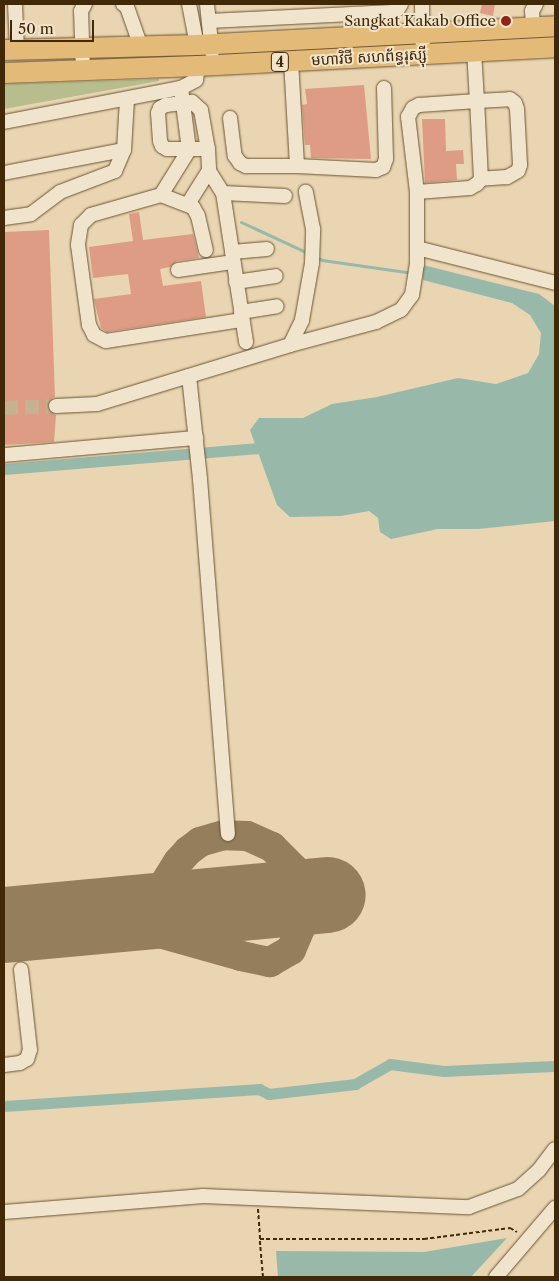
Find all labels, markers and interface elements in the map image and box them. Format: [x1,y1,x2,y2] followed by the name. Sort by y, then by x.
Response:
[12,10,96,42] scale bar
[344,12,496,30] place label: Sangkat Kakab Office
[500,15,512,27] marker: Sangkat Kakab Office
[18,19,54,38] text: 50 m
[311,45,427,69] street label: មហាវិថី សហព័ន្ធរុស្ស៊ី
[270,51,290,74] road number: 4

